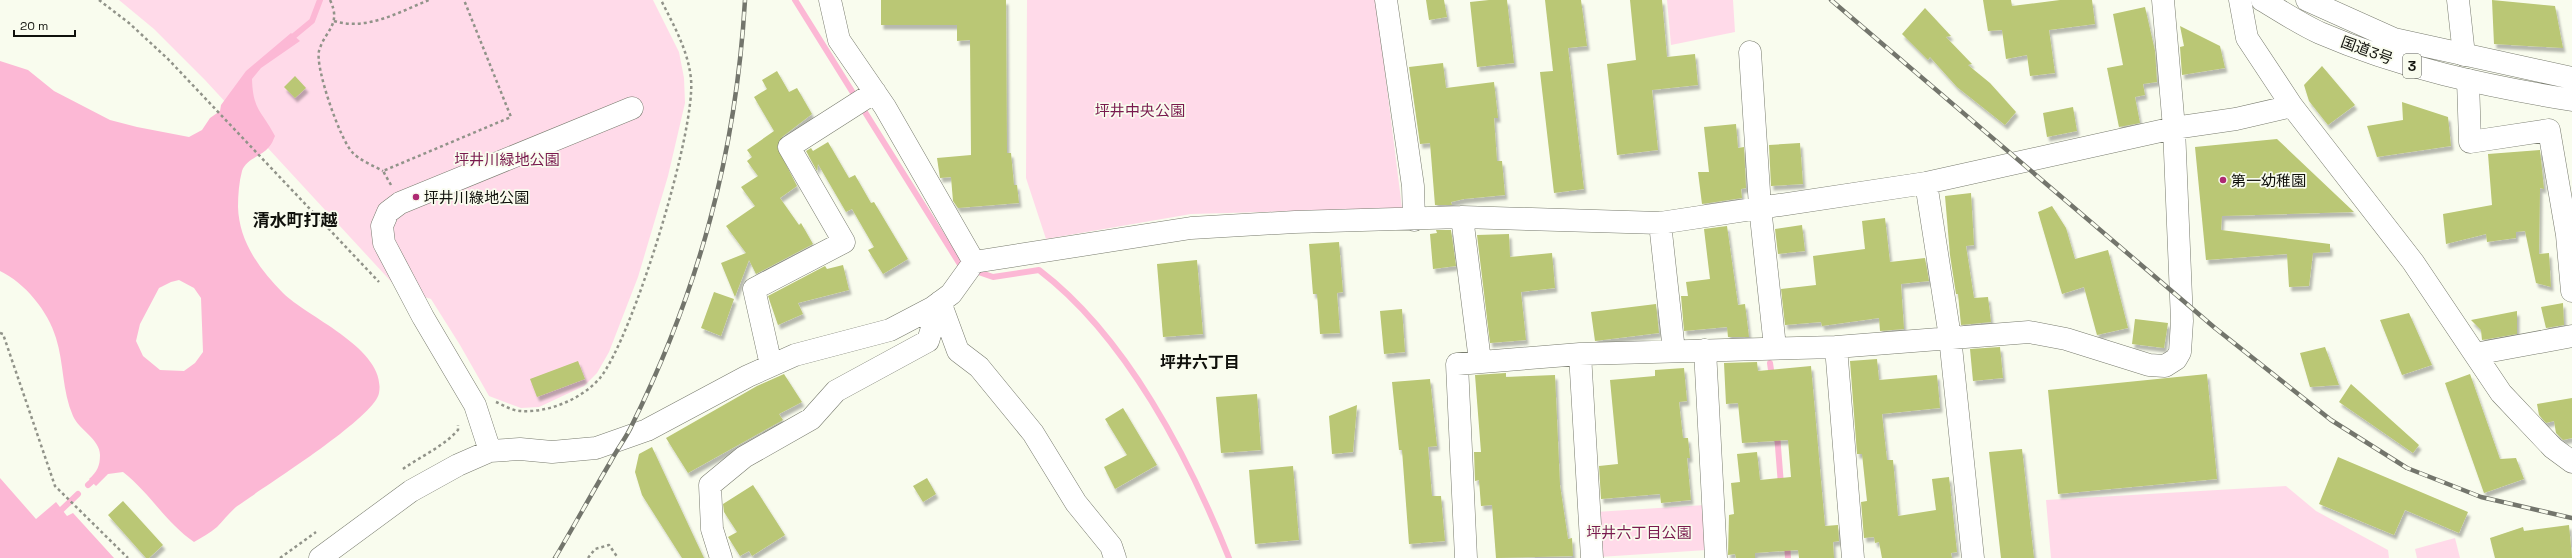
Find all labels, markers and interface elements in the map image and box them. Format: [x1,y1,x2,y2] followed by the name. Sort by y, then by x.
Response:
[14,12,75,38] scale bar
[20,18,48,34] text: 20 m
[2338,32,2396,68] street label: 国道3号
[2403,54,2421,78] road number: 3
[1095,101,1185,120] park label: 坪井中央公園
[454,150,560,169] park label: 坪井川緑地公園
[2231,171,2306,190] place label: 第一幼稚園
[2218,175,2228,185] marker: 第一幼稚園
[424,188,529,207] place label: 坪井川綠地公園
[411,192,421,202] marker: 坪井川綠地公園
[253,209,338,231] district label: 清水町打越
[1160,352,1240,373] district label: 坪井六丁目
[1586,523,1692,542] park label: 坪井六丁目公園

